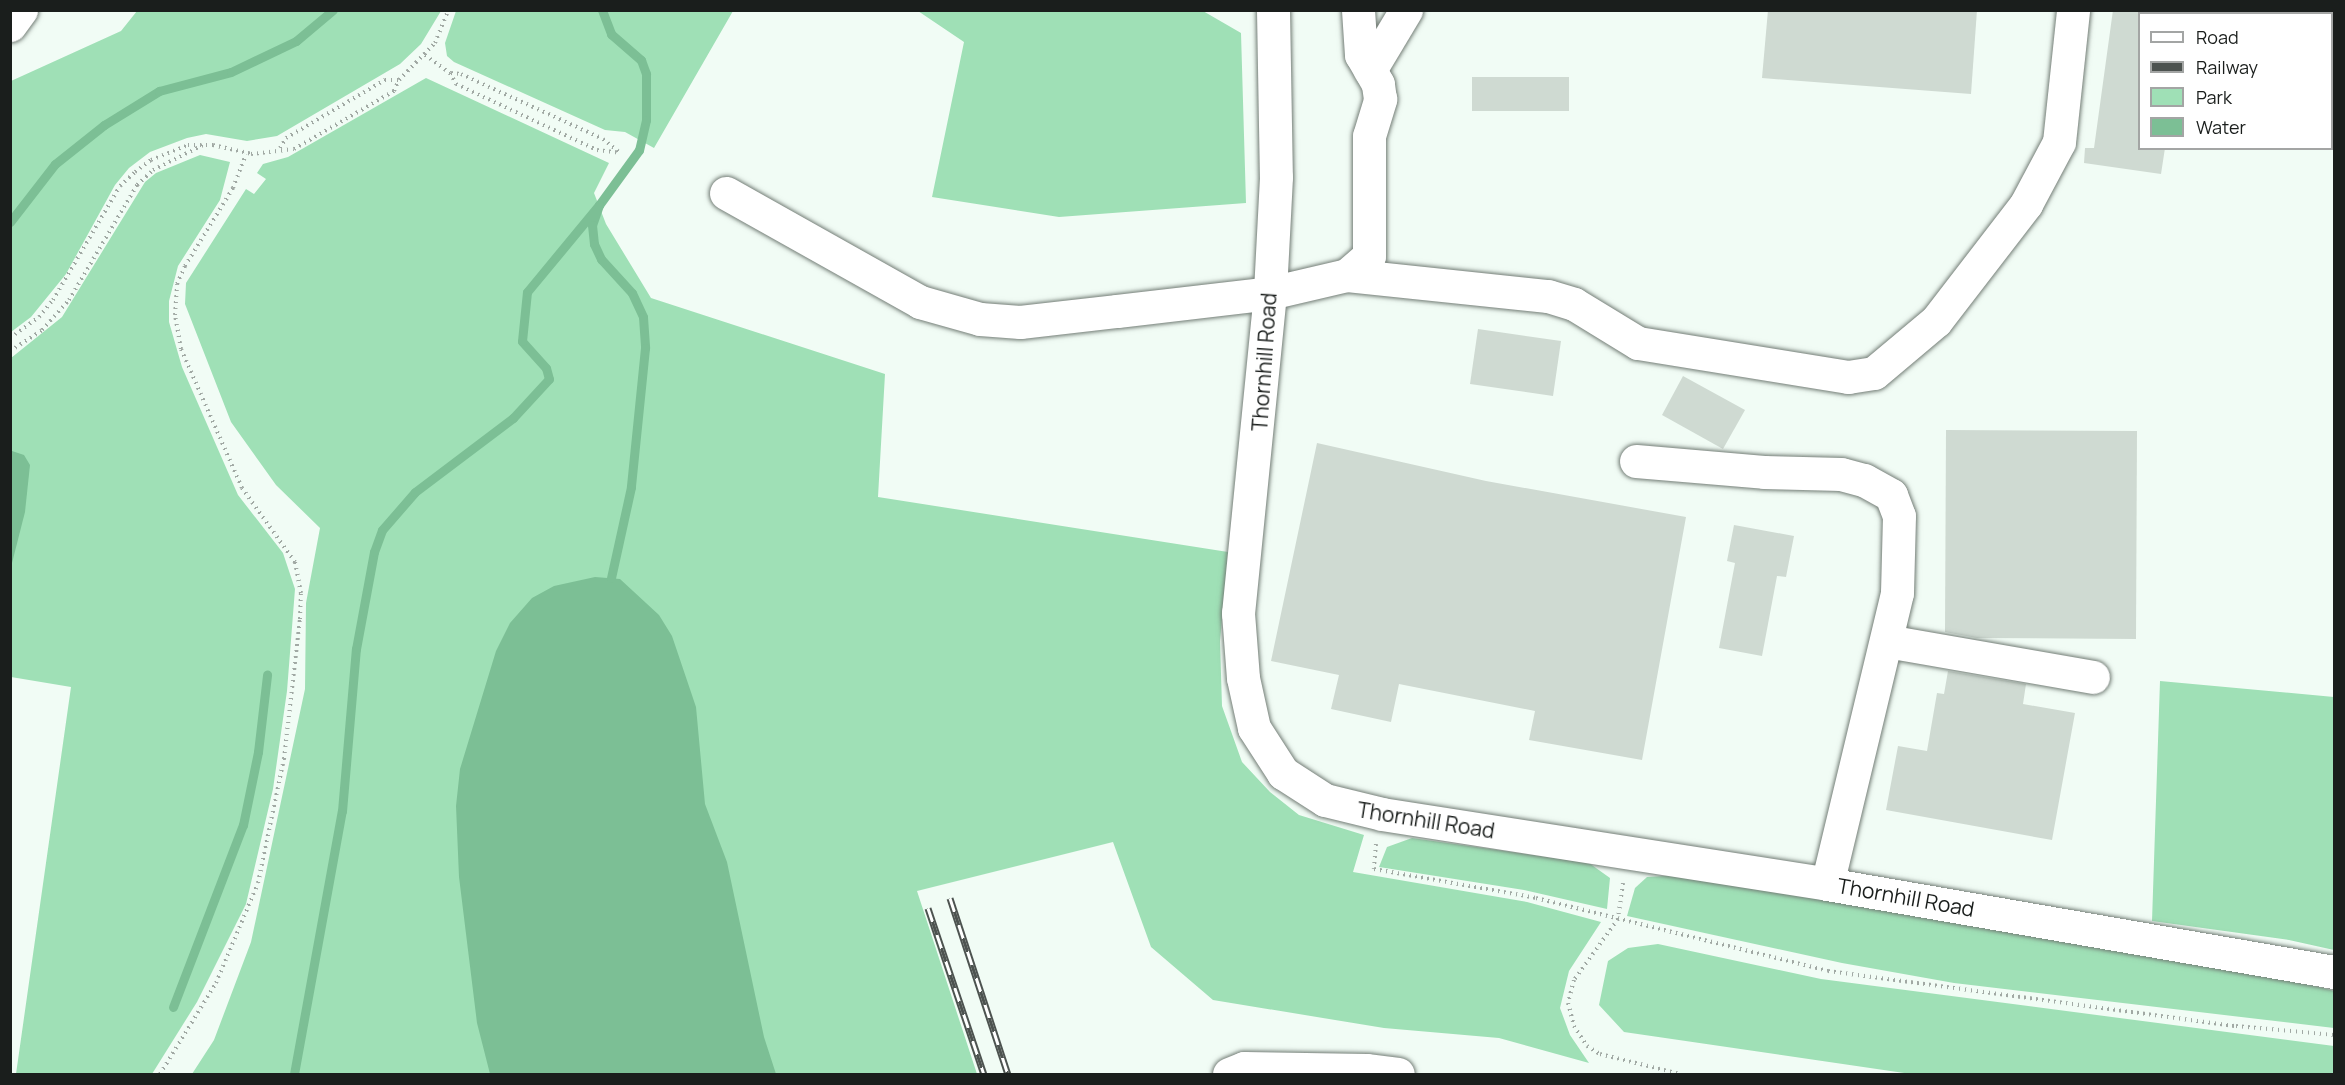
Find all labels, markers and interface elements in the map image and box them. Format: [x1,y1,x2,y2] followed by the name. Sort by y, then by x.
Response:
[2138,12,2333,150] legend
[2196,25,2239,49] text: Road
[2196,55,2258,79] text: Railway
[2196,85,2232,109] text: Park
[2196,115,2246,139] text: Water
[1247,292,1281,432] street label: Thornhill Road
[1356,797,1496,843] street label: Thornhill Road
[1836,873,1976,921] street label: Thornhill Road

